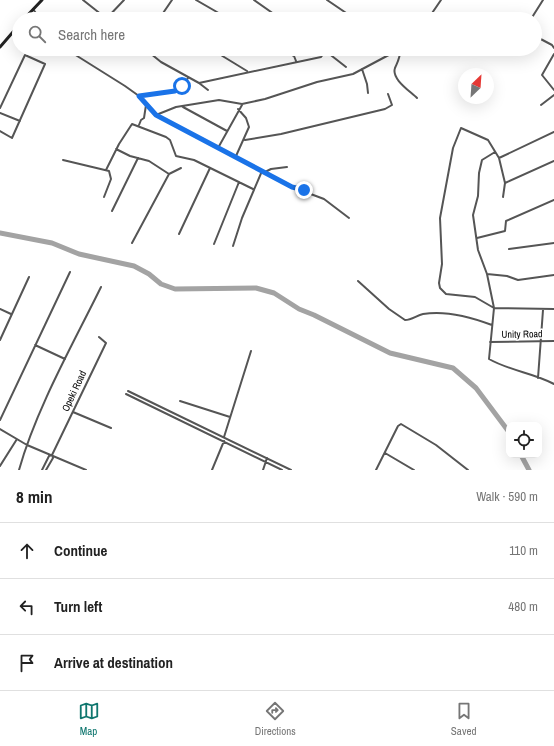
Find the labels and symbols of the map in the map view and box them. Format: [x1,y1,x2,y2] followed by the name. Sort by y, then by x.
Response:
[458,68,494,104] north arrow
[173,77,191,95] route start
[295,181,313,199] route end
[501,327,543,341] street label: Unity Road
[59,368,89,414] street label: Opeki Road

